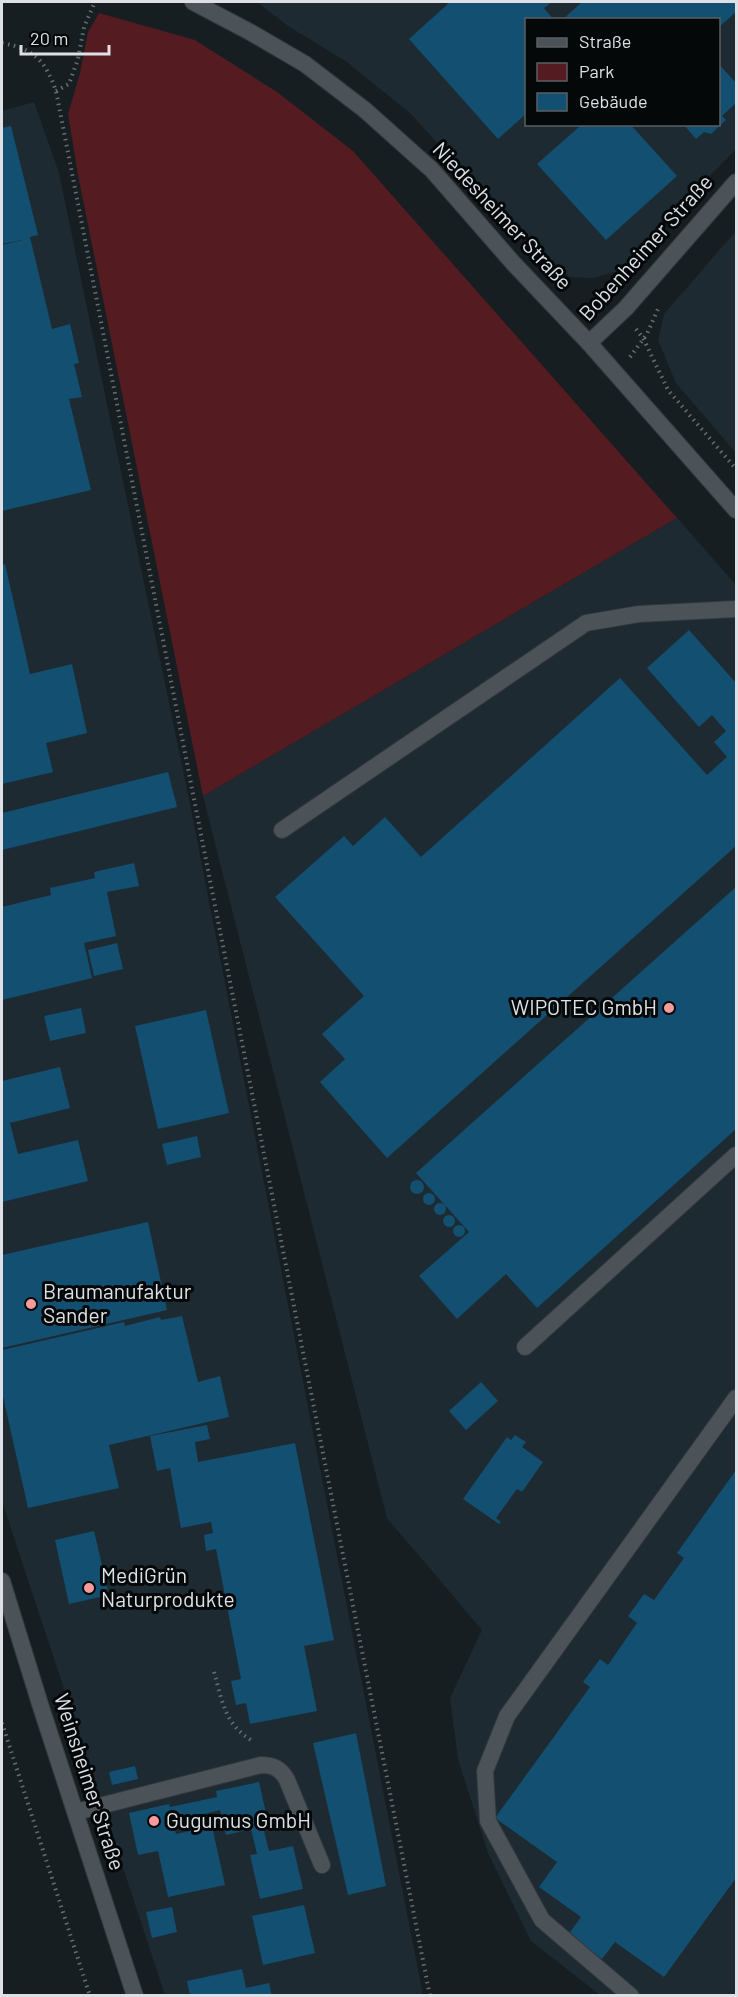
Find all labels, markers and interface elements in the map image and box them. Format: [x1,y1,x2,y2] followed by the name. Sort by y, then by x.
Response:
[21,18,110,56] scale bar
[525,18,720,126] legend
[30,27,68,49] text: 20 m
[579,30,631,52] text: Straße
[579,60,614,82] text: Park
[579,90,648,112] text: Gebäude
[428,136,578,294] street label: Niedesheimer Straße
[573,169,717,325] street label: Bobenheimer Straße
[511,994,657,1019] place label: WIPOTEC GmbH
[662,1001,676,1015] marker: WIPOTEC GmbH
[43,1278,192,1327] place label: Braumanufaktur Sander
[24,1297,38,1311] marker: Braumanufaktur Sander
[101,1562,235,1611] place label: MediGrün Naturprodukte
[82,1581,96,1595] marker: MediGrün Naturprodukte
[50,1690,131,1873] street label: Weinsheimer Straße
[166,1807,311,1832] place label: Gugumus GmbH
[147,1814,161,1828] marker: Gugumus GmbH

